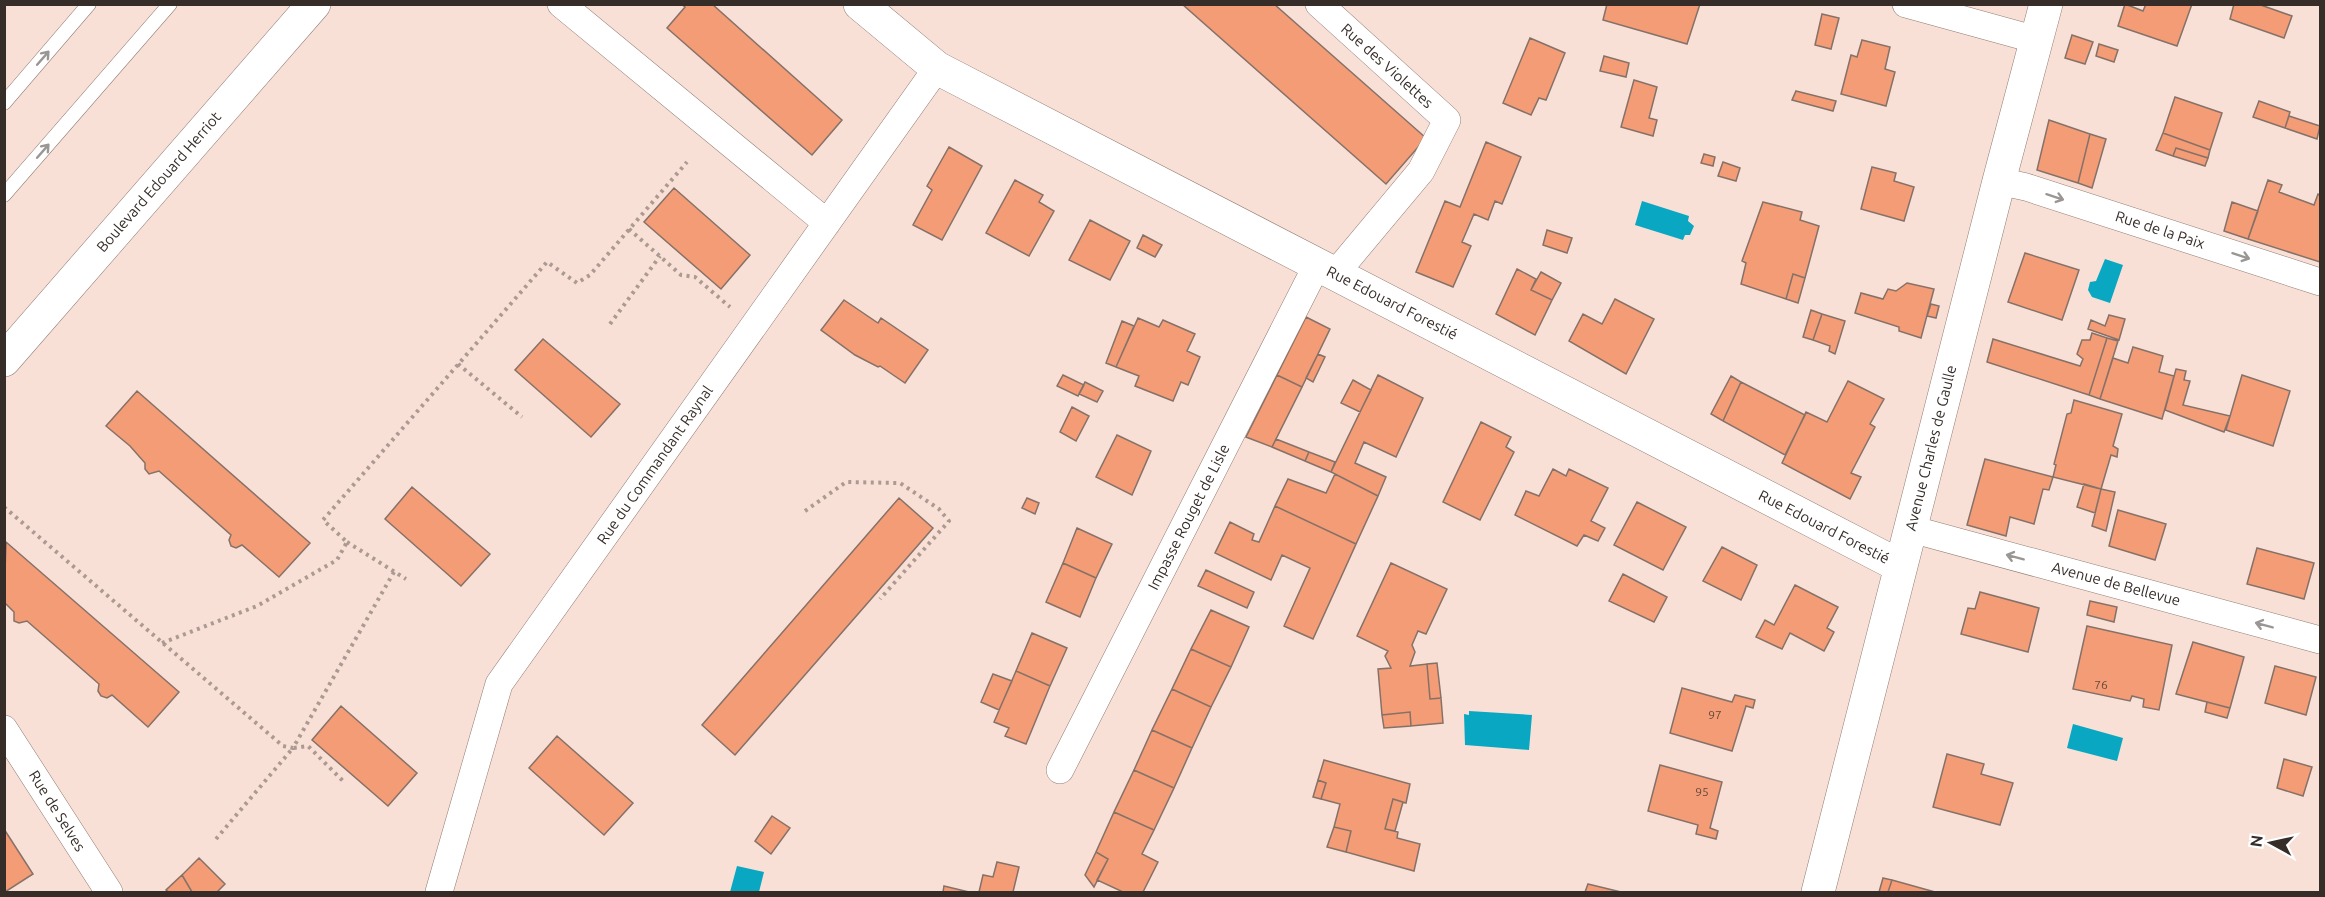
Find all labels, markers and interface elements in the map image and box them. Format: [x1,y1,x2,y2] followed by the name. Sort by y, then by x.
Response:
[1338,20,1437,111] street label: Rue des Violettes
[36,51,50,66] one-way arrow
[93,108,224,255] street label: Boulevard Edouard Herriot
[36,143,50,158] one-way arrow
[2045,192,2064,203] one-way arrow
[2113,207,2207,252] street label: Rue de la Paix
[2231,251,2250,262] one-way arrow
[1324,262,1460,343] street label: Rue Edouard Forestié
[1902,363,1959,532] street label: Avenue Charles de Gaulle
[593,382,716,547] street label: Rue du Commandant Raynal
[1144,441,1233,593] street label: Impasse Rouget de Lisle
[1756,486,1892,567] street label: Rue Edouard Forestié
[2006,551,2025,562] one-way arrow
[2050,558,2182,609] street label: Avenue de Bellevue
[2255,618,2274,630] one-way arrow
[2094,678,2108,691] house number: 76
[1708,708,1722,721] house number: 97
[26,767,89,854] street label: Rue de Selves
[1695,785,1709,798] house number: 95
[2241,813,2301,873] north arrow
[2246,834,2266,848] text: N

